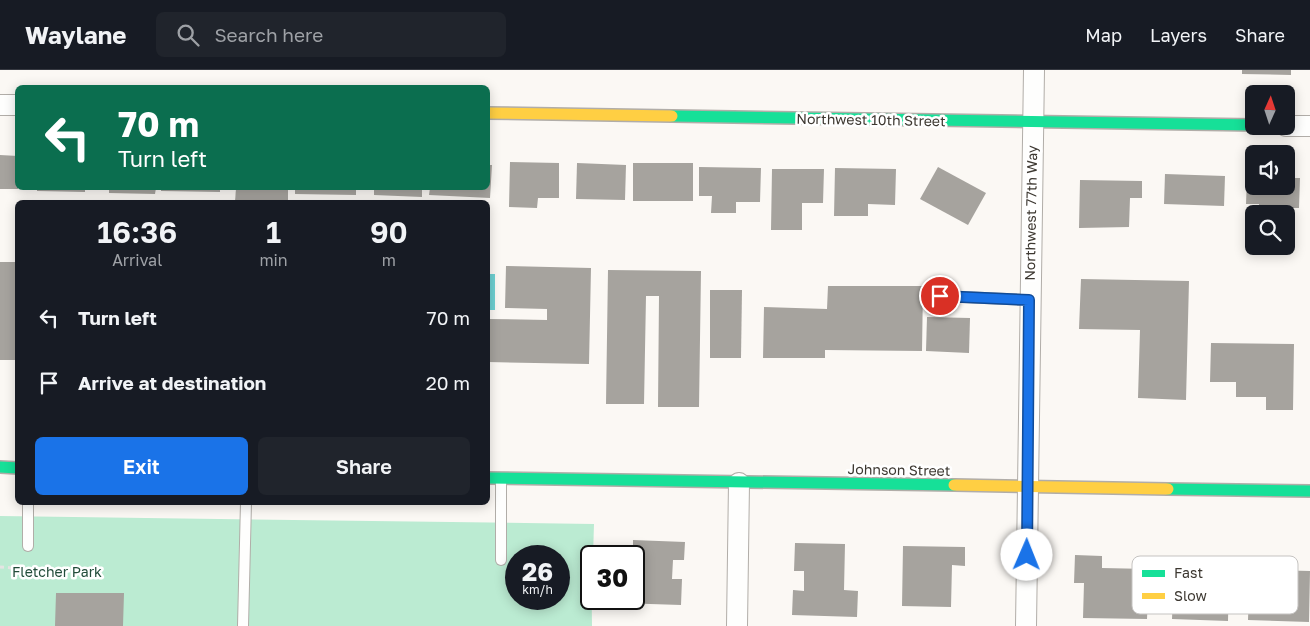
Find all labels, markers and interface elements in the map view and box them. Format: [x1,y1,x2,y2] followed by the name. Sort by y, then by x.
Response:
[156,12,506,57] search box
[25,20,126,49] text: Waylane
[174,21,202,49] icon: search
[214,23,323,46] text: Search here
[1085,24,1122,46] text: Map
[1150,24,1207,46] text: Layers
[1235,24,1285,46] text: Share
[1245,85,1295,135] north arrow
[1245,85,1295,255] map controls
[118,103,199,145] text: 70 m
[35,105,100,170] icon: left
[796,110,946,129] street label: Northwest 10th Street
[118,145,207,172] text: Turn left
[1021,145,1040,281] street label: Northwest 77th Way
[1245,145,1295,195] button: sound
[1245,205,1295,255] button: search
[97,214,177,250] text: 16:36
[266,214,281,250] text: 1
[370,214,408,250] text: 90
[112,250,162,270] text: Arrival
[259,250,288,270] text: min
[382,250,396,270] text: m
[919,275,961,317] pin
[926,282,954,310] icon: arrive
[35,304,63,332] icon: left
[78,306,157,329] text: Turn left
[427,306,470,329] text: 70 m
[35,369,63,397] icon: arrive
[78,371,266,394] text: Arrive at destination
[426,371,470,394] text: 20 m
[35,437,248,495] button: Exit
[258,437,470,495] button: Share
[847,460,951,479] street label: Johnson Street
[1000,528,1052,580] position arrow
[580,545,645,610] speed limit sign: 30
[522,556,553,587] text: 26
[1132,556,1298,614] legend
[12,563,102,580] park label: Fletcher Park
[1174,564,1203,581] text: Fast
[522,582,553,597] text: km/h
[1174,587,1207,604] text: Slow

